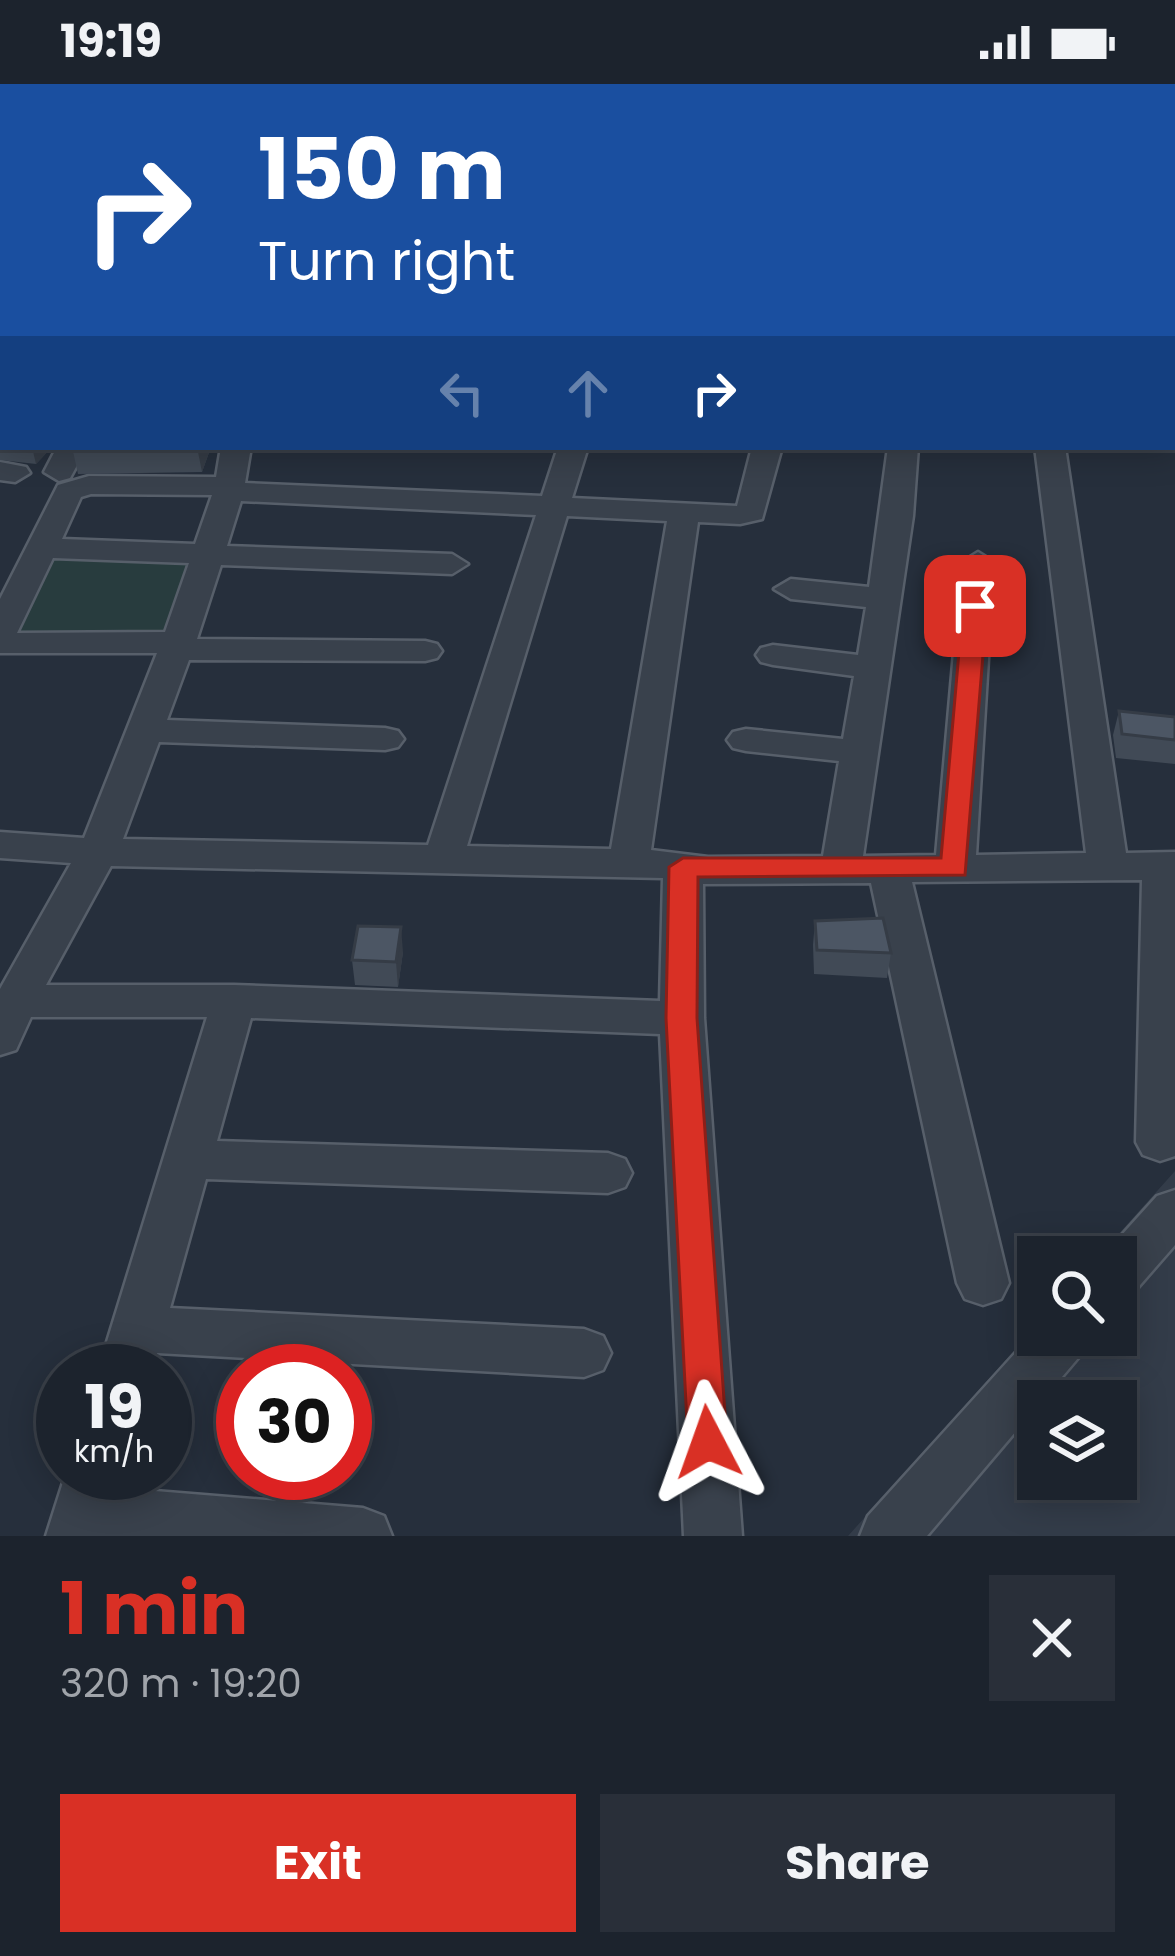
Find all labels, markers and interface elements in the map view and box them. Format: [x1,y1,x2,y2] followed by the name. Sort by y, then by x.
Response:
[60,10,162,73] text: 19:19
[258,111,506,228] text: 150 m
[60,132,216,288] icon: right
[258,223,515,299] text: Turn right
[429,360,495,426] icon: left
[555,360,621,426] icon: ahead
[681,360,747,426] icon: right
[924,555,1026,657] pin
[942,573,1008,639] icon: arrive
[1017,1236,1137,1500] map controls
[1017,1236,1137,1356] button: search
[216,1344,372,1500] speed limit sign: 30
[84,1365,144,1449] text: 19
[645,1379,771,1505] position arrow
[1017,1380,1137,1500] button: layers
[74,1430,154,1473] text: km/h
[60,1558,248,1659] text: 1 min
[989,1575,1115,1701] button: close
[60,1656,302,1711] text: 320 m · 19:20
[60,1794,576,1932] button: Exit
[600,1794,1115,1932] button: Share

